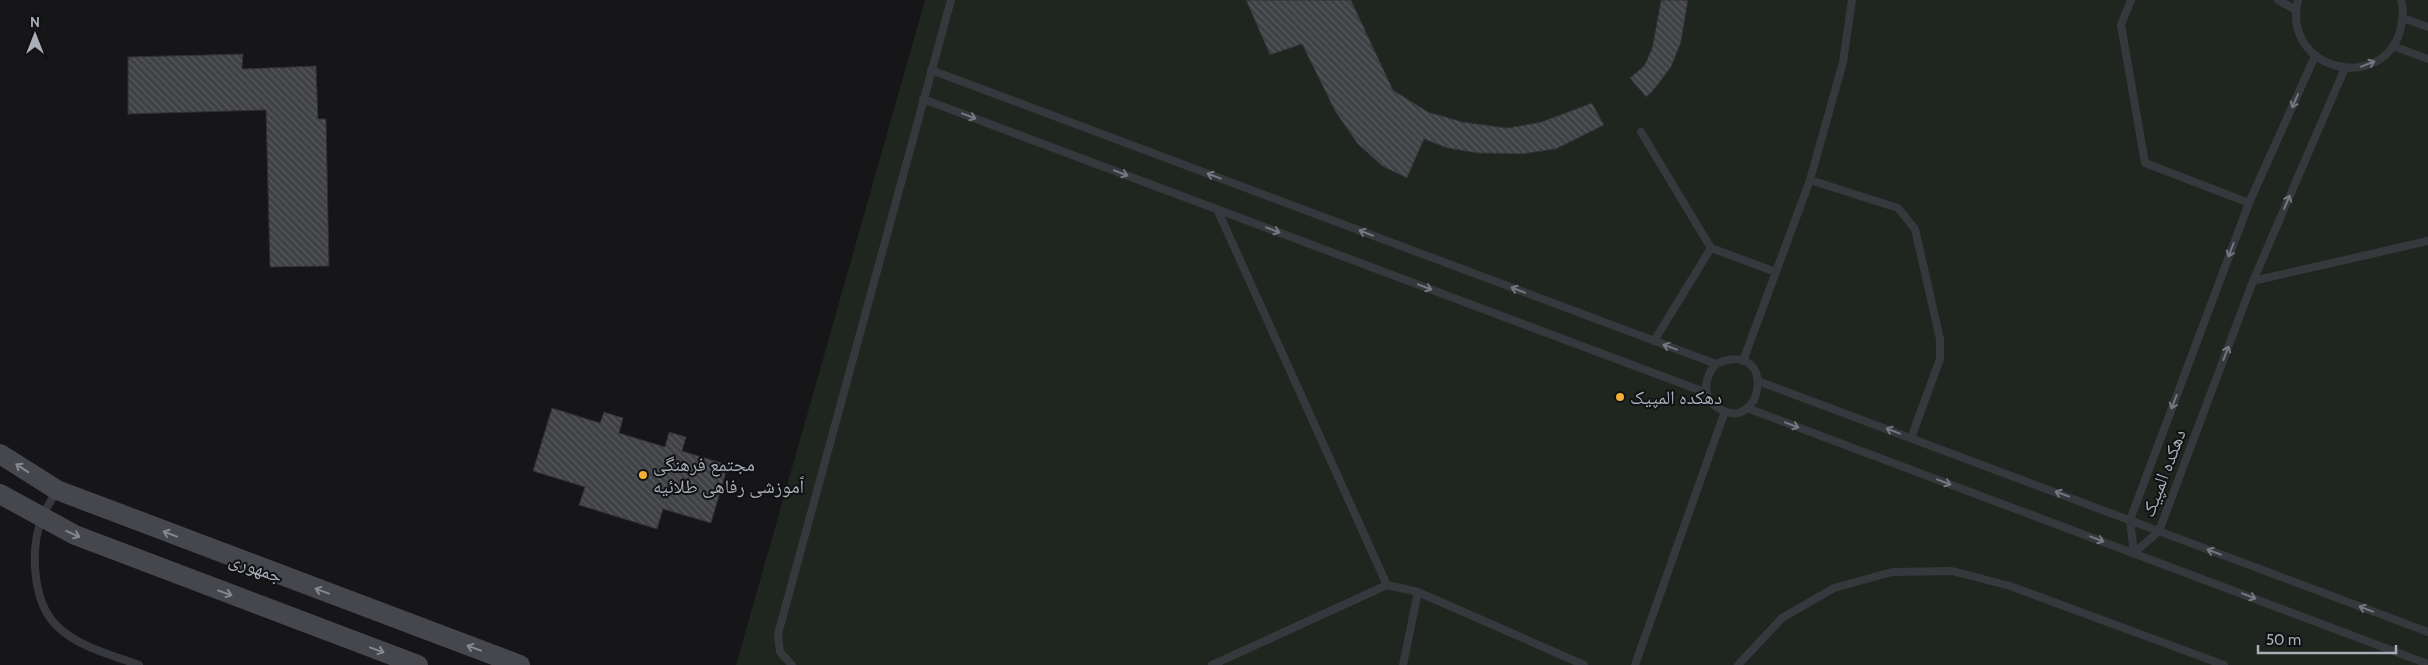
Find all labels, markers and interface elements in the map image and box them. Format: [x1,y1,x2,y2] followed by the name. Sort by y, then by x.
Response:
[10,10,60,60] north arrow
[30,13,40,31] text: N
[2360,59,2375,68] one-way arrow
[2290,93,2300,108] one-way arrow
[960,112,976,121] one-way arrow
[1112,169,1128,178] one-way arrow
[1206,171,1222,180] one-way arrow
[2282,195,2292,210] one-way arrow
[1265,226,1280,235] one-way arrow
[1359,228,1374,237] one-way arrow
[2226,242,2235,257] one-way arrow
[1417,283,1432,293] one-way arrow
[1511,285,1526,294] one-way arrow
[1663,342,1678,351] one-way arrow
[2222,346,2231,361] one-way arrow
[1630,386,1722,409] place label: دهکده المپیک
[1614,391,1626,403] marker: دهکده المپیک
[2169,394,2178,409] one-way arrow
[1784,421,1800,430] one-way arrow
[1886,426,1901,435] one-way arrow
[2136,426,2191,520] street label: دهکده المپیک
[653,453,805,498] place label: مجتمع فرهنگی ٱموزشی رفاهی طلائیه
[15,463,29,473] one-way arrow
[637,469,649,481] marker: مجتمع فرهنگی ٱموزشی رفاهی طلائیه
[1936,478,1952,487] one-way arrow
[2055,489,2070,498] one-way arrow
[163,529,178,538] one-way arrow
[65,530,80,539] one-way arrow
[2088,535,2104,544] one-way arrow
[2207,546,2222,556] one-way arrow
[226,547,286,588] street label: جمهوری
[315,586,330,595] one-way arrow
[216,589,232,598] one-way arrow
[2241,592,2256,601] one-way arrow
[2359,604,2374,613] one-way arrow
[2258,622,2396,654] scale bar
[2266,631,2301,649] text: 50 m
[467,643,482,652] one-way arrow
[369,646,384,655] one-way arrow

